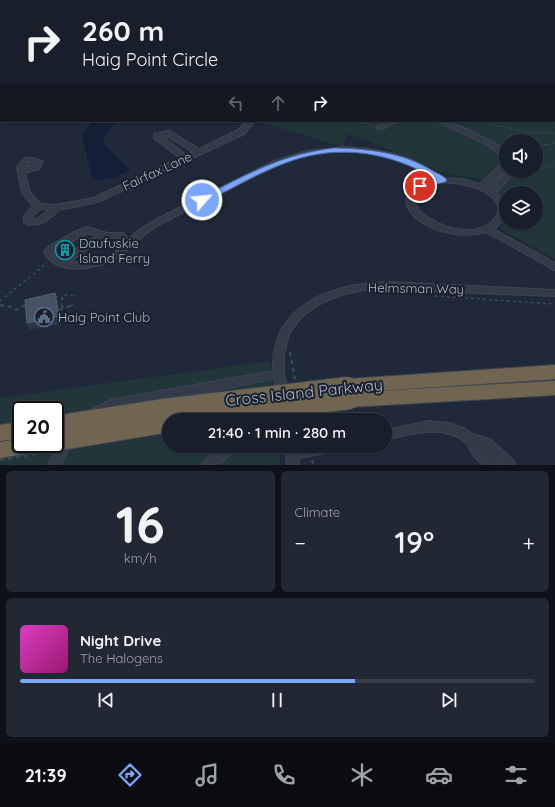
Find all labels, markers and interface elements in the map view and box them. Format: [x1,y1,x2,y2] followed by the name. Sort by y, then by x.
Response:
[82,13,164,48] text: 260 m
[16,16,68,68] icon: right
[82,48,218,71] text: Haig Point Circle
[225,92,247,114] icon: left
[267,92,289,114] icon: ahead
[309,92,331,114] icon: right
[499,134,543,230] map controls
[499,134,543,178] button: sound
[120,148,194,194] street label: Fairfax Lane
[403,169,437,203] pin
[409,175,431,197] icon: arrive
[181,179,223,221] position arrow
[499,186,543,230] button: layers
[79,235,150,266] place label: Daufuskie Island Ferry
[54,239,76,261] building icon: Daufuskie Island Ferry
[368,279,464,297] street label: Helmsman Way
[33,306,55,328] public building icon: Haig Point Club
[58,309,150,325] place label: Haig Point Club
[224,374,384,410] street label: Cross Island Parkway
[12,401,64,453] speed limit sign: 20
[208,423,346,442] text: 21:40 · 1 min · 280 m
[116,491,165,556] text: 16
[295,504,340,520] text: Climate
[394,523,434,561] text: 19°
[295,529,306,557] text: −
[523,529,535,557] text: +
[124,550,157,566] text: km/h
[80,631,161,650] text: Night Drive
[80,650,163,666] text: The Halogens
[95,689,117,711] icon: previous
[266,689,288,711] icon: pause
[438,689,460,711] icon: next
[116,761,144,789] icon: directions
[193,761,221,789] icon: music
[270,761,298,789] icon: phone
[348,761,376,789] icon: climate
[425,761,453,789] icon: car
[502,761,530,789] icon: filters
[25,764,67,787] text: 21:39

